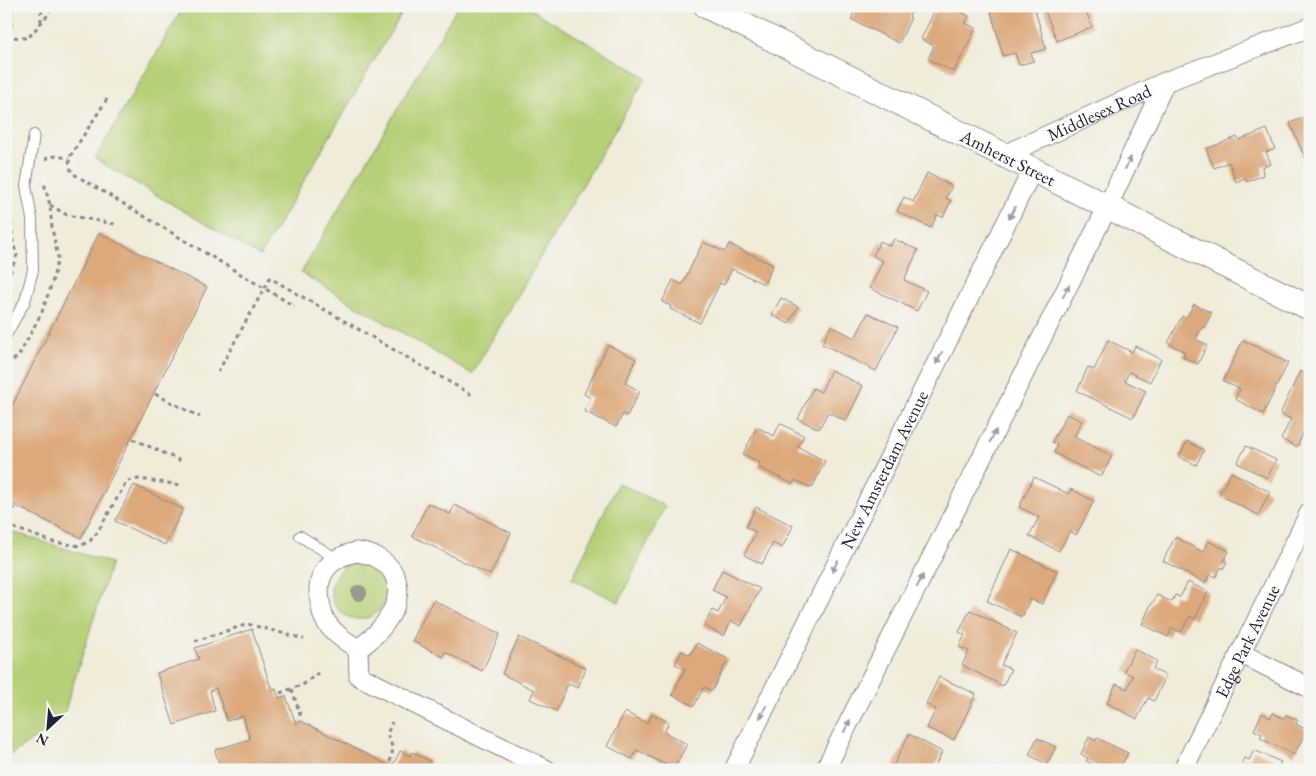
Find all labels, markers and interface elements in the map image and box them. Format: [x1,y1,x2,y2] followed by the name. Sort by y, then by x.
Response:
[1043,78,1155,146] street label: Middlesex Road
[956,123,1060,191] street label: Amherst Street
[1124,156,1132,170] one-way arrow
[1008,206,1016,220] one-way arrow
[1062,283,1070,298] one-way arrow
[935,351,943,365] one-way arrow
[835,386,933,552] street label: New Amsterdam Avenue
[989,429,997,443] one-way arrow
[831,559,839,573] one-way arrow
[916,574,924,588] one-way arrow
[1209,580,1284,701] street label: Edge Park Avenue
[22,704,72,754] north arrow
[759,705,767,719] one-way arrow
[843,719,851,733] one-way arrow
[33,729,51,750] text: N

